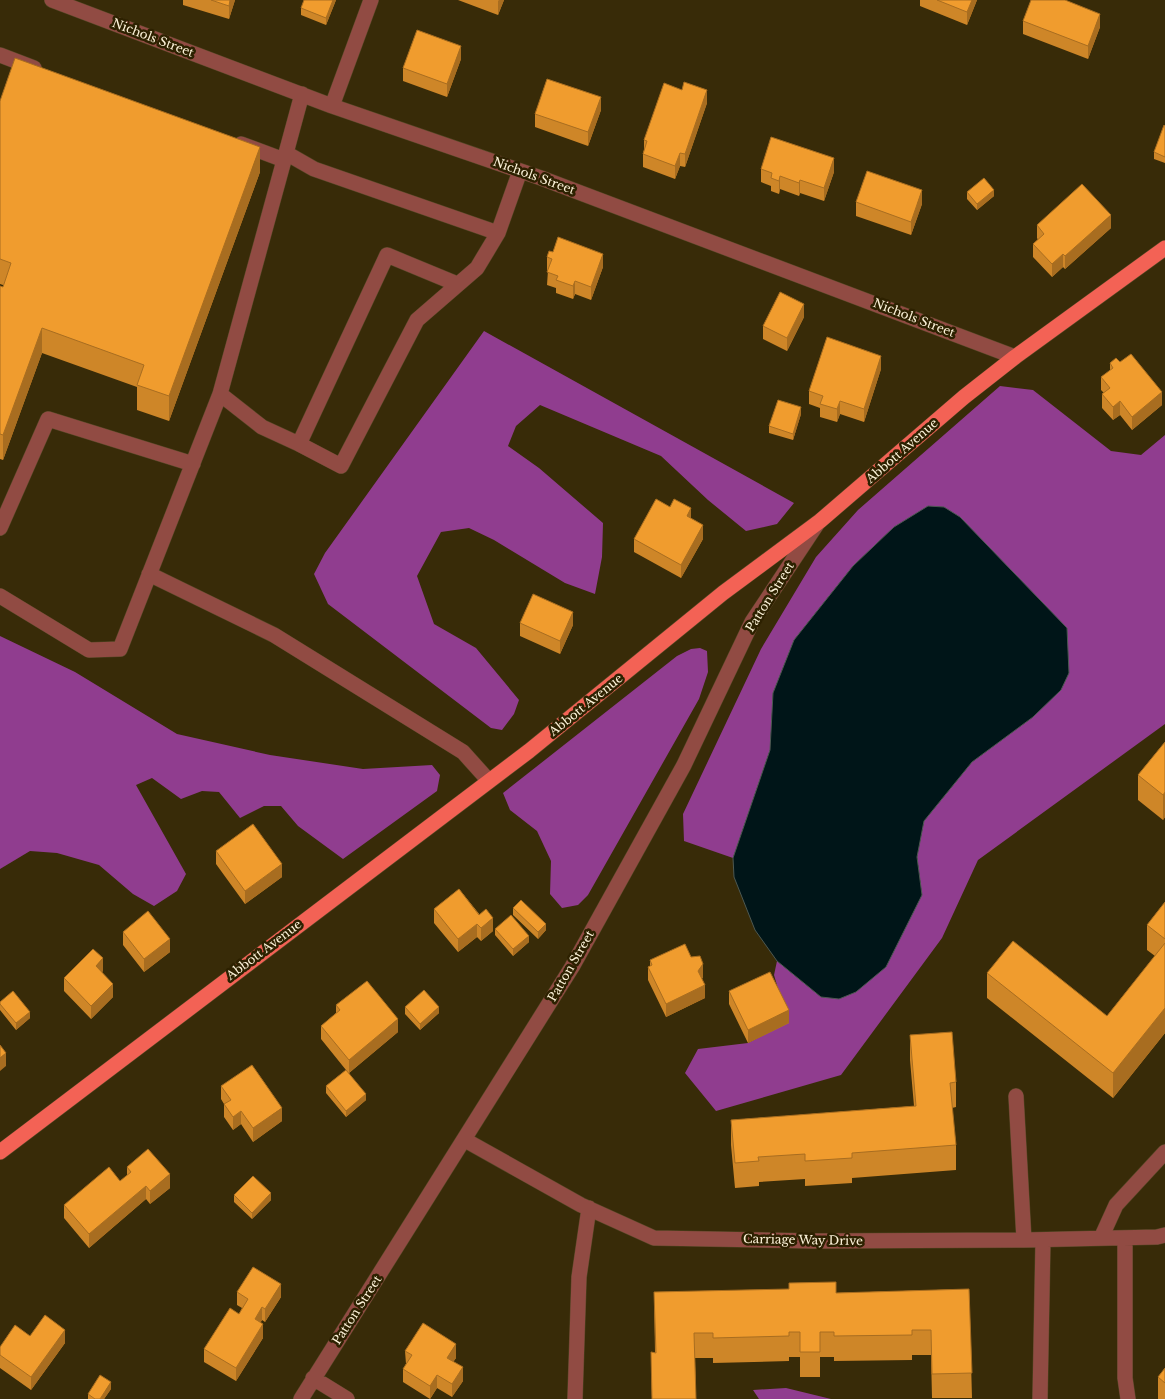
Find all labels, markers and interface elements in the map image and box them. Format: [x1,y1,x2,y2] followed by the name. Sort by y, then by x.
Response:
[110,15,197,60] street label: Nichols Street
[491,154,578,197] street label: Nichols Street
[871,295,958,340] street label: Nichols Street
[862,415,941,487] street label: Abbott Avenue
[742,559,797,634] street label: Patton Street
[545,670,626,740] street label: Abbott Avenue
[222,916,304,983] street label: Abbott Avenue
[544,927,597,1004] street label: Patton Street
[743,1231,863,1248] street label: Carriage Way Drive
[329,1272,385,1347] street label: Patton Street

